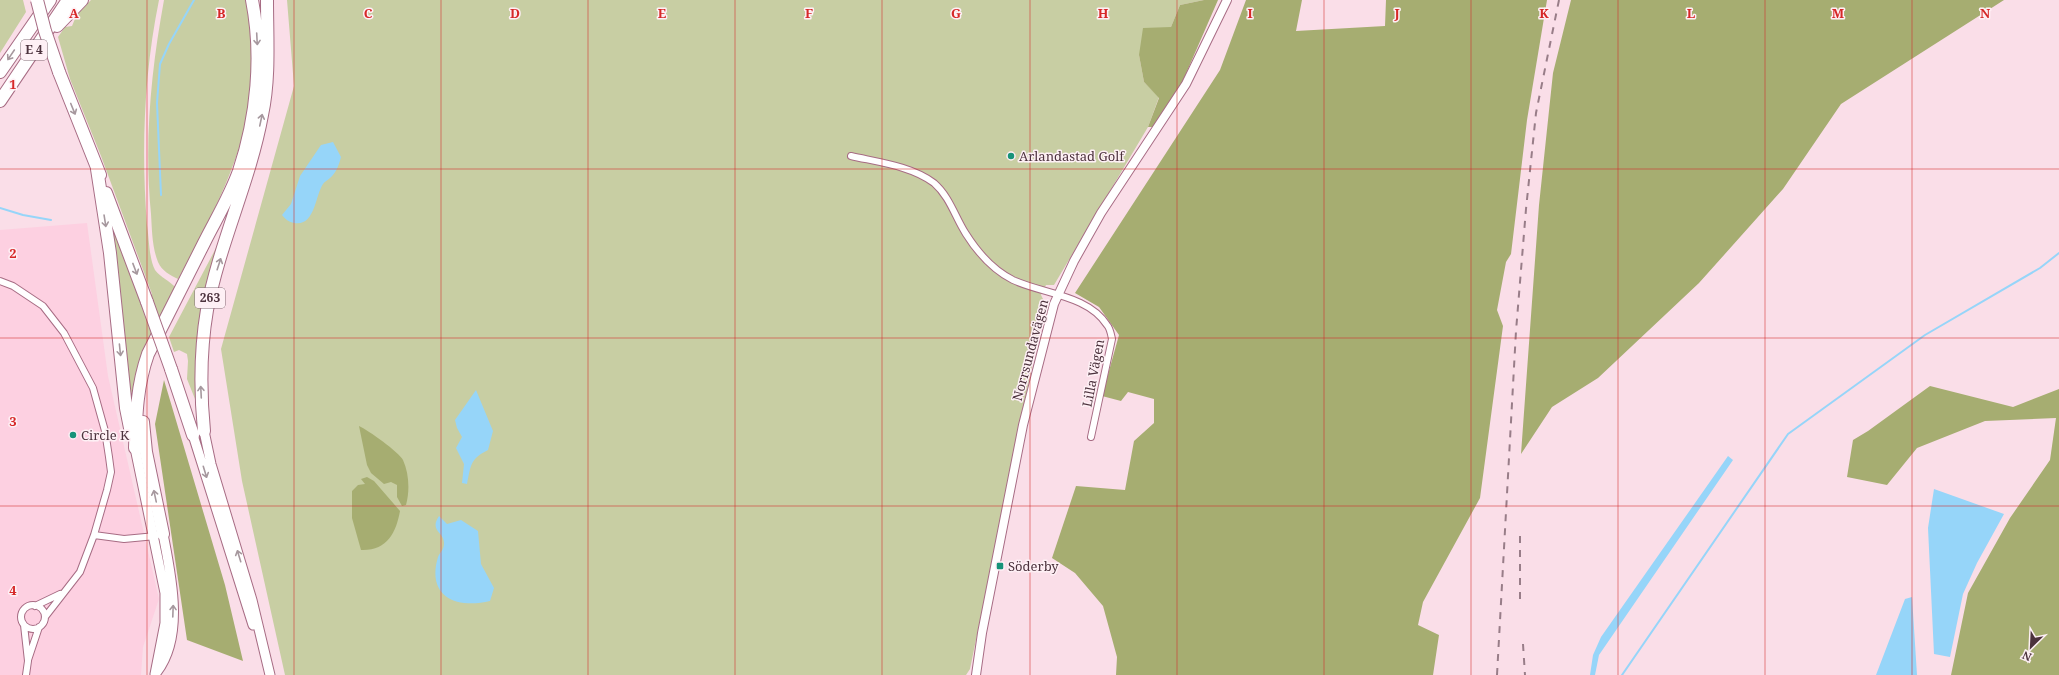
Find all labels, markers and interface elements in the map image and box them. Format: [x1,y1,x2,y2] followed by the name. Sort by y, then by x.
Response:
[69,4,79,22] text: A
[217,4,226,22] text: B
[364,4,373,22] text: C
[510,4,520,22] text: D
[658,4,667,22] text: E
[805,4,813,22] text: F
[951,4,961,22] text: G
[1098,4,1109,22] text: H
[1247,4,1253,22] text: I
[1393,4,1400,22] text: J
[1539,4,1549,22] text: K
[1687,4,1696,22] text: L
[1832,4,1845,22] text: M
[1980,4,1991,22] text: N
[253,32,261,45] one-way arrow
[21,40,47,60] road number: E 4
[7,49,15,61] one-way arrow
[9,75,17,93] text: 1
[70,102,78,114] one-way arrow
[258,113,266,126] one-way arrow
[1019,147,1125,165] place label: Arlandastad Golf
[1006,151,1016,161] marker: Arlandastad Golf
[101,214,109,227] one-way arrow
[9,244,17,262] text: 2
[216,258,223,271] one-way arrow
[132,263,140,275] one-way arrow
[195,288,225,308] road number: 263
[1008,297,1052,403] street label: Norrsundavägen
[1078,337,1109,408] street label: Lilla Vägen
[116,343,124,356] one-way arrow
[198,386,205,399] one-way arrow
[9,412,17,430] text: 3
[81,426,130,444] place label: Circle K
[68,430,78,440] marker: Circle K
[202,466,209,479] one-way arrow
[151,490,159,503] one-way arrow
[235,550,242,563] one-way arrow
[1008,557,1059,575] place label: Söderby
[995,561,1005,571] marker: Söderby
[9,581,17,599] text: 4
[169,605,177,618] one-way arrow
[2011,627,2051,667] north arrow
[2019,648,2034,665] text: N

